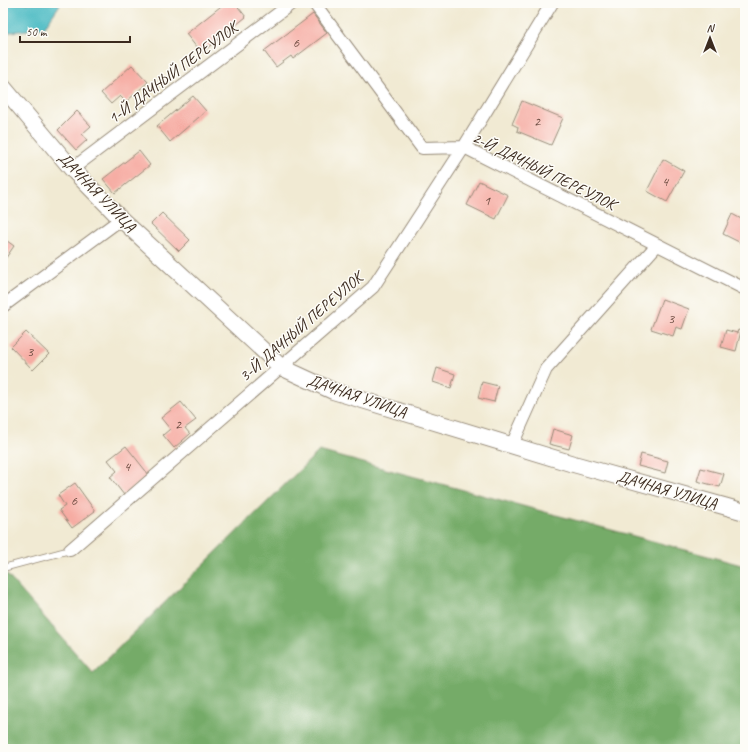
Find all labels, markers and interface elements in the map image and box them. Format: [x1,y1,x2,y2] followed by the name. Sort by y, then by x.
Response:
[104,16,244,128] street label: 1-Й ДАЧНЫЙ ПЕРЕУЛОК
[20,18,130,44] scale bar
[690,18,730,58] north arrow
[707,21,716,35] text: N
[26,24,48,40] text: 50 m
[293,34,300,51] house number: 6
[534,113,542,130] house number: 2
[469,128,622,216] street label: 2-Й ДАЧНЫЙ ПЕРЕУЛОК
[54,148,141,237] street label: ДАЧНАЯ УЛИЦА
[662,173,670,190] house number: 4
[484,192,491,209] house number: 1
[235,266,369,386] street label: 3-Й ДАЧНЫЙ ПЕРЕУЛОК
[668,310,676,327] house number: 3
[27,343,35,360] house number: 3
[305,370,410,423] street label: ДАЧНАЯ УЛИЦА
[175,416,183,433] house number: 2
[124,458,132,475] house number: 4
[615,466,720,514] street label: ДАЧНАЯ УЛИЦА
[71,492,78,509] house number: 6

